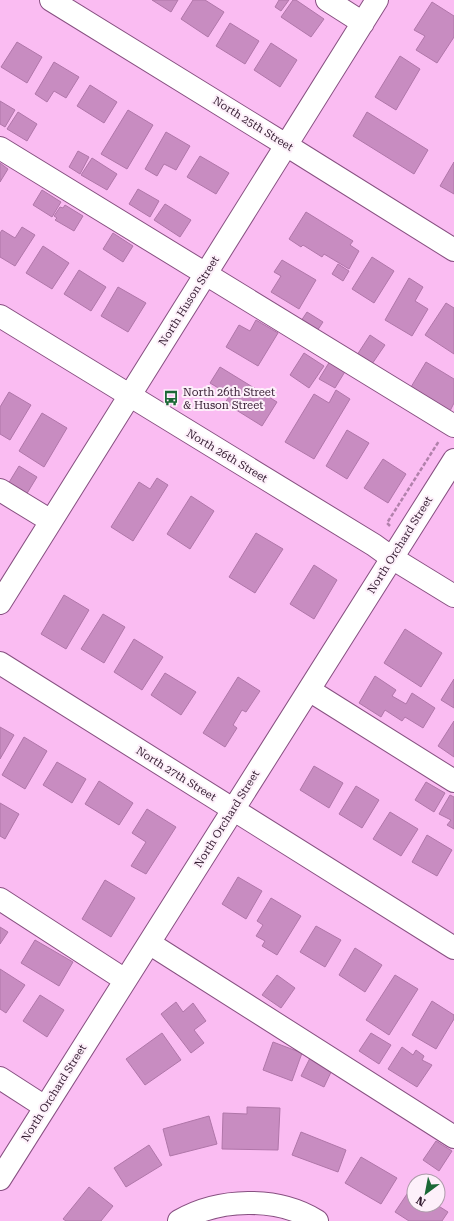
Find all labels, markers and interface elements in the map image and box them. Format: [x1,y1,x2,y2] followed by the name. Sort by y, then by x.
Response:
[211,94,295,154] street label: North 25th Street
[156,254,222,348] street label: North Huson Street
[183,386,275,412] place label: North 26th Street & Huson Street
[162,389,180,407] bus stop icon: North 26th Street & Huson Street
[184,427,270,485] street label: North 26th Street
[365,494,435,596] street label: North Orchard Street
[134,744,218,804] street label: North 27th Street
[192,768,262,870] street label: North Orchard Street
[19,1042,89,1144] street label: North Orchard Street
[406,1173,446,1213] north arrow
[413,1193,428,1209] text: N

